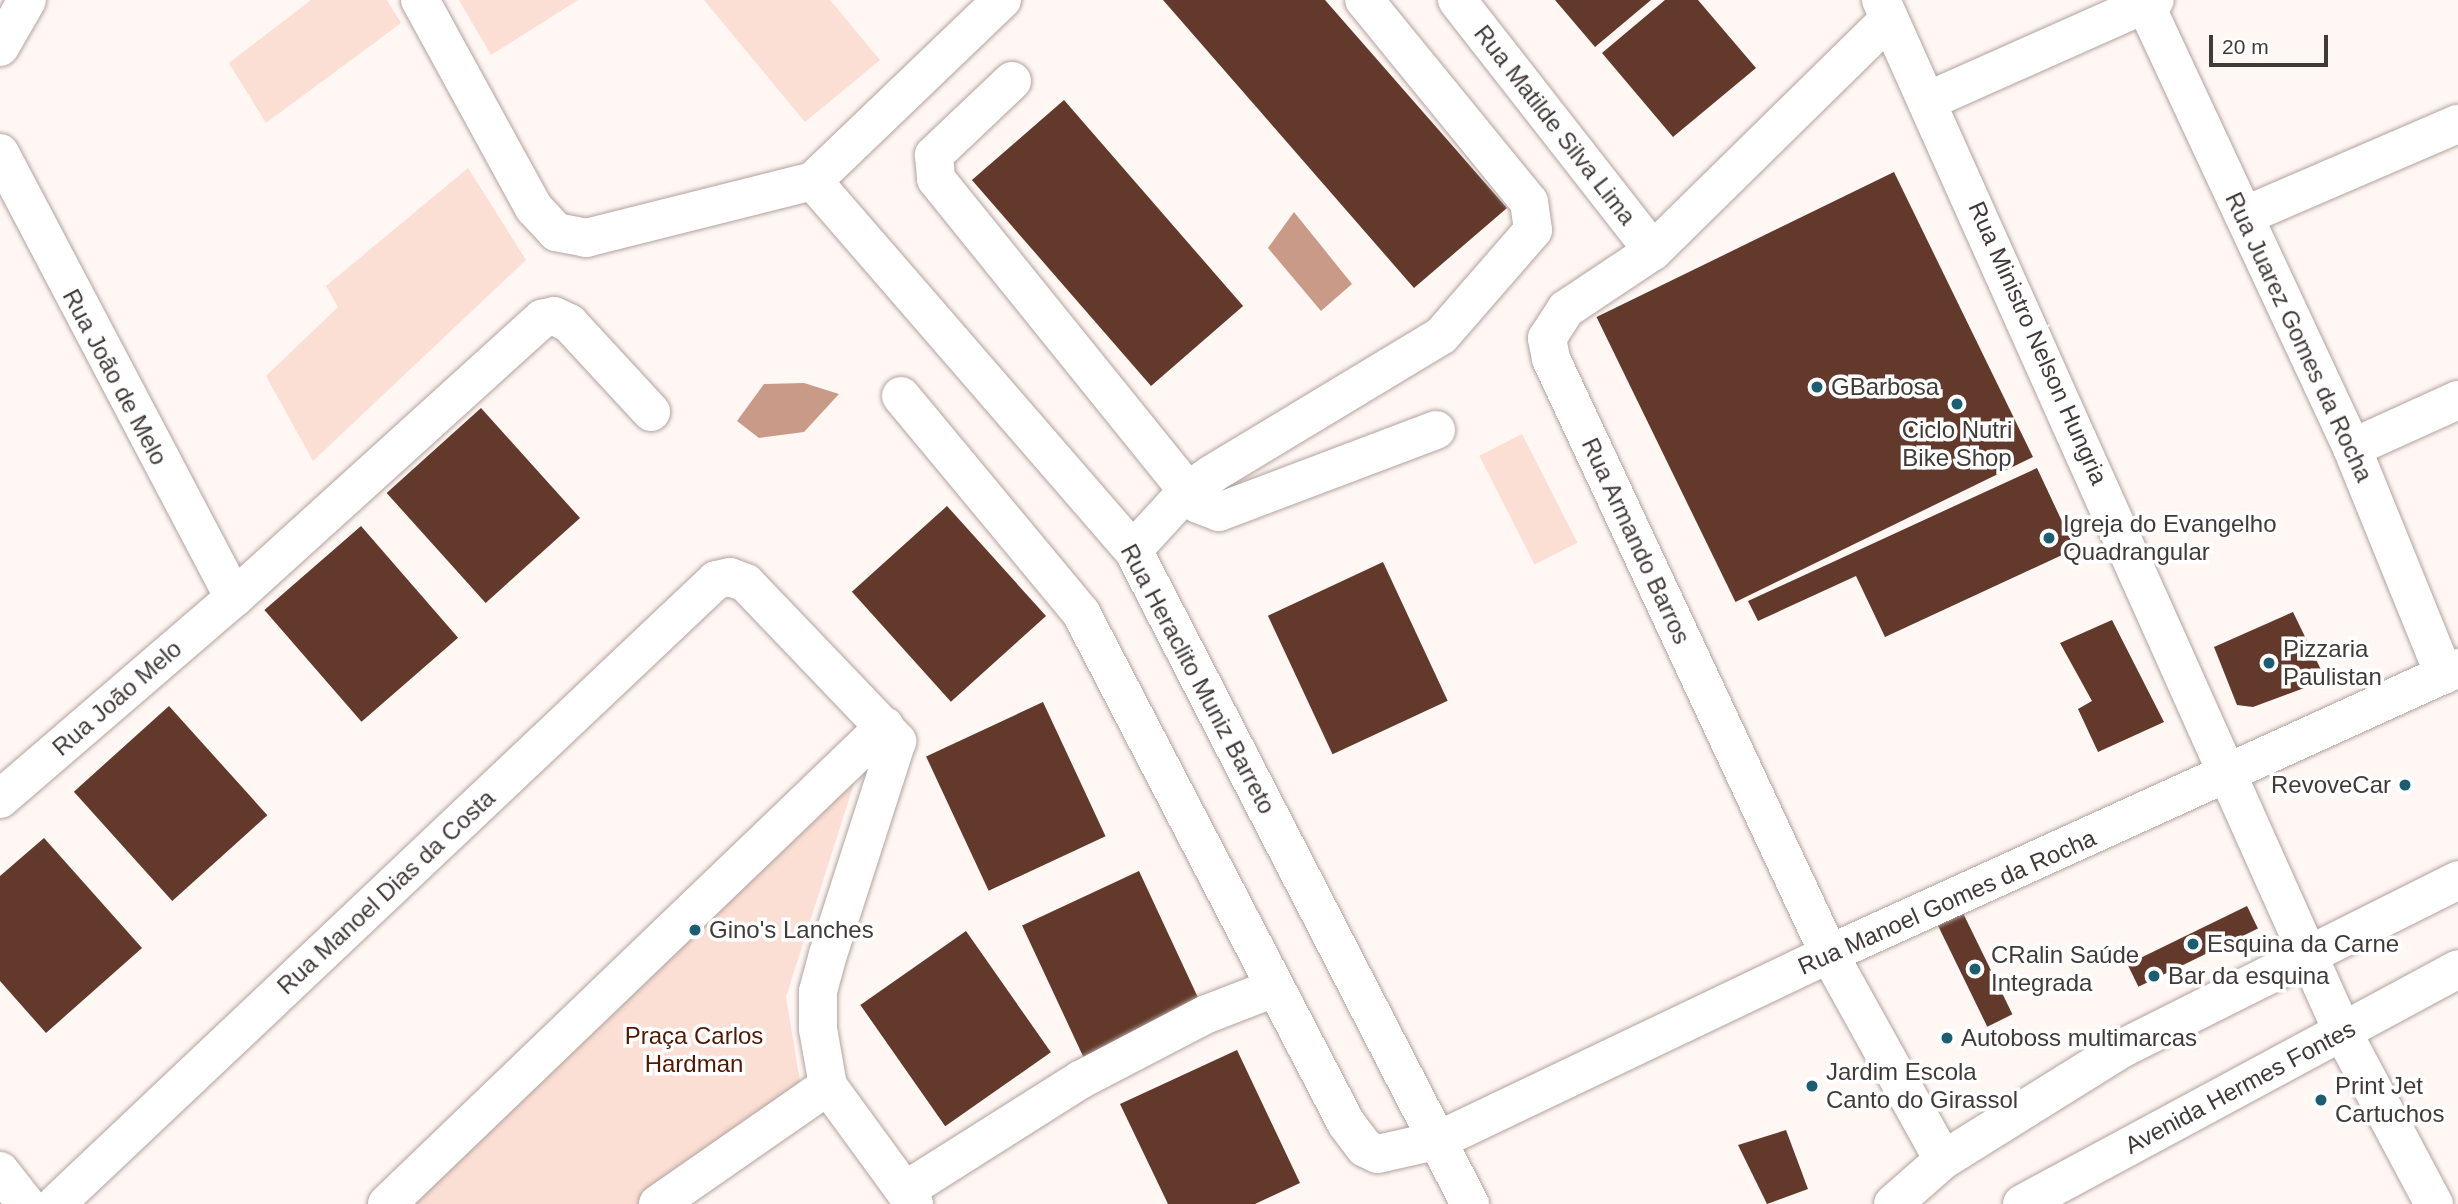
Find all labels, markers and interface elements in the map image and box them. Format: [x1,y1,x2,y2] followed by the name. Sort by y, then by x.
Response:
[1468,19,1642,231] street label: Rua Matilde Silva Lima
[2213,21,2332,65] scale bar
[2222,35,2269,58] text: 20 m
[2219,188,2379,486] street label: Rua Juarez Gomes da Rocha
[1962,197,2114,489] street label: Rua Ministro Nelson Hungria
[57,284,173,470] street label: Rua João de Melo
[1831,373,1939,401] place label: GBarbosa
[1809,379,1825,395] marker: GBarbosa
[1949,396,1965,412] marker: Ciclo Nutri Bike Shop
[1902,416,2012,472] place label: Ciclo Nutri Bike Shop
[1575,433,1697,649] street label: Rua Armando Barros
[2063,510,2276,566] place label: Igreja do Evangelho Quadrangular
[2041,530,2057,546] marker: Igreja do Evangelho Quadrangular
[1115,539,1281,819] street label: Rua Heraclito Muniz Barreto
[47,634,187,762] street label: Rua João Melo
[2283,635,2382,691] place label: Pizzaria Paulistan
[2261,655,2277,671] marker: Pizzaria Paulistan
[2271,771,2391,799] place label: RevoveCar
[2397,777,2413,793] marker: RevoveCar
[271,784,501,1000] street label: Rua Manoel Dias da Costa
[1794,823,2100,981] street label: Rua Manoel Gomes da Rocha
[709,916,874,944] place label: Gino's Lanches
[687,922,703,938] marker: Gino's Lanches
[2207,930,2399,958] place label: Esquina da Carne
[2185,936,2201,952] marker: Esquina da Carne
[1991,941,2139,997] place label: CRalin Saúde Integrada
[1965,959,1985,979] marker: CRalin Saúde Integrada
[2168,962,2329,990] place label: Bar da esquina
[2146,968,2162,984] marker: Bar da esquina
[2120,1014,2360,1160] street label: Avenida Hermes Fontes
[625,1022,763,1078] park label: Praça Carlos Hardman
[1961,1024,2197,1052] place label: Autoboss multimarcas
[1939,1030,1955,1046] marker: Autoboss multimarcas
[1826,1058,2018,1114] place label: Jardim Escola Canto do Girassol
[2335,1072,2444,1128] place label: Print Jet Cartuchos
[1804,1078,1820,1094] marker: Jardim Escola Canto do Girassol
[2313,1092,2329,1108] marker: Print Jet Cartuchos

